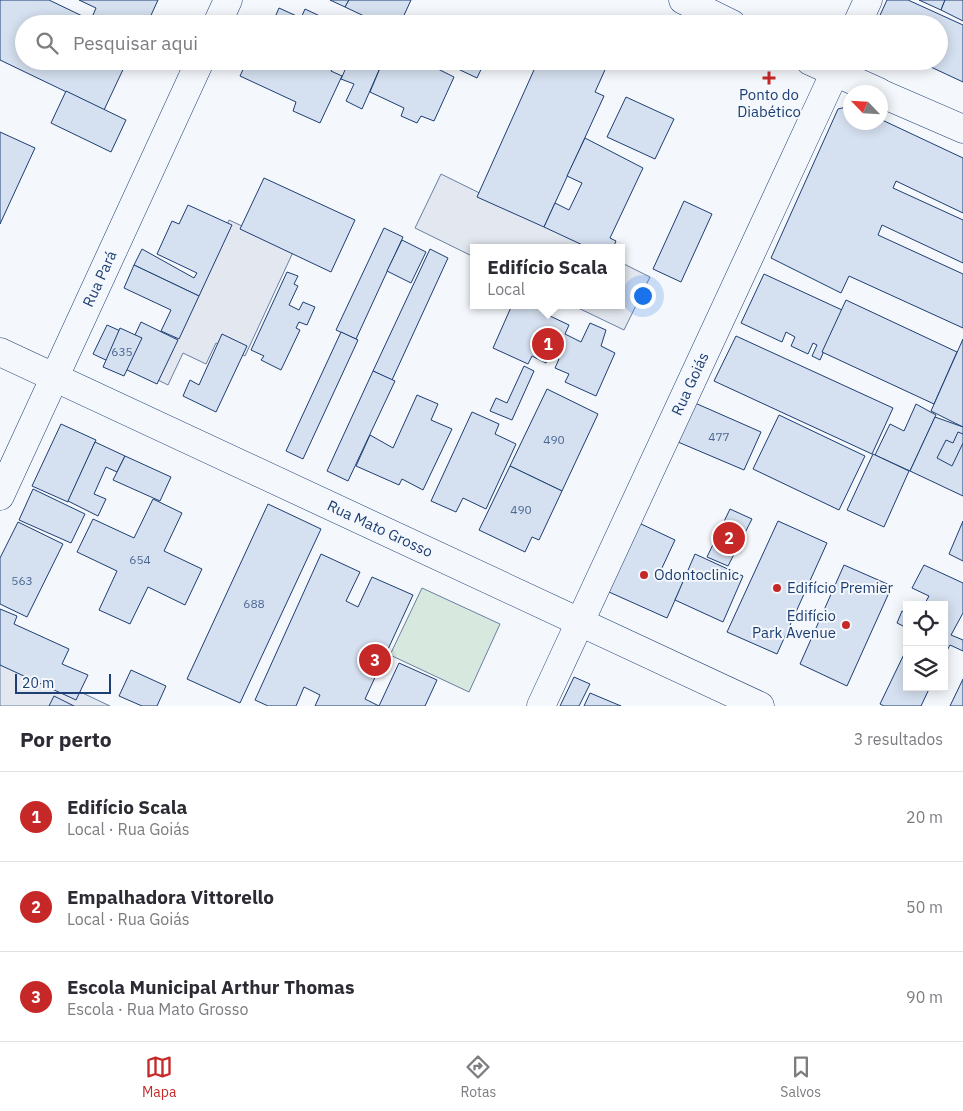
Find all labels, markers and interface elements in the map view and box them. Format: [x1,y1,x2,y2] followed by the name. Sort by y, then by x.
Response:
[15,15,948,70] search box
[33,29,61,57] icon: search
[73,31,198,55] text: Pesquisar aqui
[763,72,775,84] marker: Ponto do Diabético
[737,85,801,121] place label: Ponto do Diabético
[843,85,888,130] north arrow
[470,244,625,309] popup
[78,247,121,310] street label: Rua Pará
[487,255,608,279] text: Edifício Scala
[487,279,525,299] text: Local
[630,283,656,309] your location
[532,325,564,363] pin: 1
[111,344,133,359] house number: 635
[667,349,713,418] street label: Rua Goiás
[708,429,730,444] house number: 477
[543,432,565,447] house number: 490
[324,496,436,561] street label: Rua Mato Grosso
[510,502,532,517] house number: 490
[713,519,745,557] pin: 2
[129,552,151,567] house number: 654
[654,565,739,584] place label: Odontoclinic
[638,569,650,581] marker: Odontoclinic
[11,573,33,588] house number: 563
[787,578,894,597] place label: Edifício Premier
[771,582,783,594] marker: Edifício Premier
[243,596,265,611] house number: 688
[903,601,948,691] map controls
[903,601,948,646] button: locate
[752,606,836,642] place label: Edifício Park Avenue
[840,619,852,631] marker: Edifício Park Avenue
[359,641,391,679] pin: 3
[903,646,948,691] button: layers
[15,671,111,694] scale bar
[22,674,54,692] text: 20 m
[20,725,112,753] text: Por perto
[854,729,943,749] text: 3 resultados
[67,795,187,819] text: Edifício Scala
[31,807,41,827] text: 1
[906,807,943,827] text: 20 m
[67,819,190,839] text: Local · Rua Goiás
[67,885,274,909] text: Empalhadora Vittorello
[31,897,41,917] text: 2
[906,897,943,917] text: 50 m
[67,909,190,929] text: Local · Rua Goiás
[67,975,354,999] text: Escola Municipal Arthur Thomas
[31,987,41,1007] text: 3
[906,987,943,1007] text: 90 m
[67,999,249,1019] text: Escola · Rua Mato Grosso
[142,1053,176,1101] tab: Mapa
[460,1053,496,1101] tab: Rotas
[780,1053,821,1101] tab: Salvos

